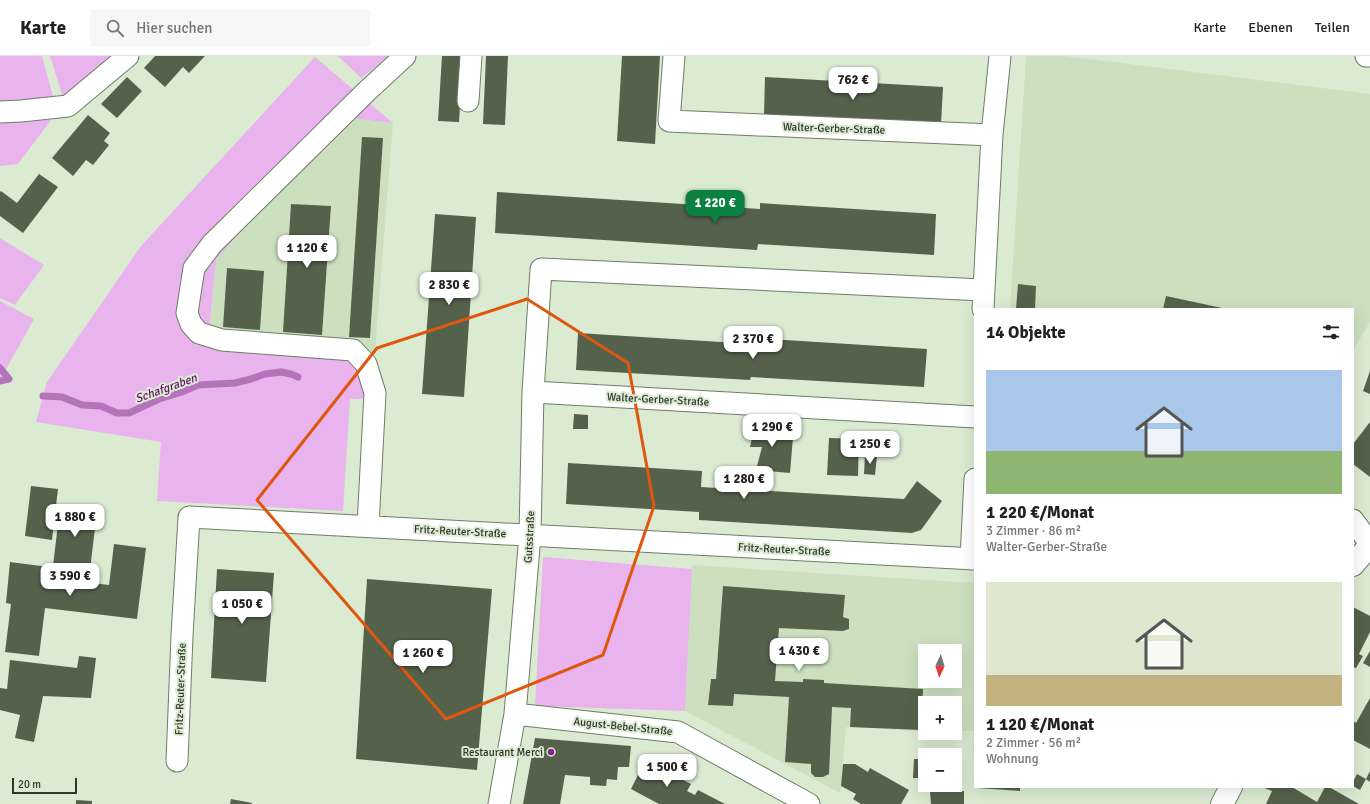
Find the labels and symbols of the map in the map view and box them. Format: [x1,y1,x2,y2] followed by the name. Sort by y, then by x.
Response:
[825,67,881,101] pin: 762 €
[783,120,885,137] street label: Walter-Gerber-Straße
[678,190,752,224] pin: 1 220 €
[270,235,344,269] pin: 1 120 €
[412,272,486,306] pin: 2 830 €
[716,326,790,360] pin: 2 370 €
[133,370,199,407] water label: Schafgraben
[606,390,709,409] street label: Walter-Gerber-Straße
[735,414,809,448] pin: 1 290 €
[833,431,907,465] pin: 1 250 €
[707,466,781,500] pin: 1 280 €
[38,504,112,538] pin: 1 880 €
[522,511,537,564] street label: Gutsstraße
[414,523,506,540] street label: Fritz-Reuter-Straße
[738,541,830,558] street label: Fritz-Reuter-Straße
[33,563,107,597] pin: 3 590 €
[205,591,279,625] pin: 1 050 €
[762,638,836,672] pin: 1 430 €
[386,640,460,674] pin: 1 260 €
[172,643,189,735] street label: Fritz-Reuter-Straße
[918,644,962,688] north arrow
[573,715,673,738] street label: August-Bebel-Straße
[462,746,543,759] place label: Restaurant Merci
[546,747,556,757] marker: Restaurant Merci
[630,754,704,788] pin: 1 500 €
[12,776,77,795] scale bar

